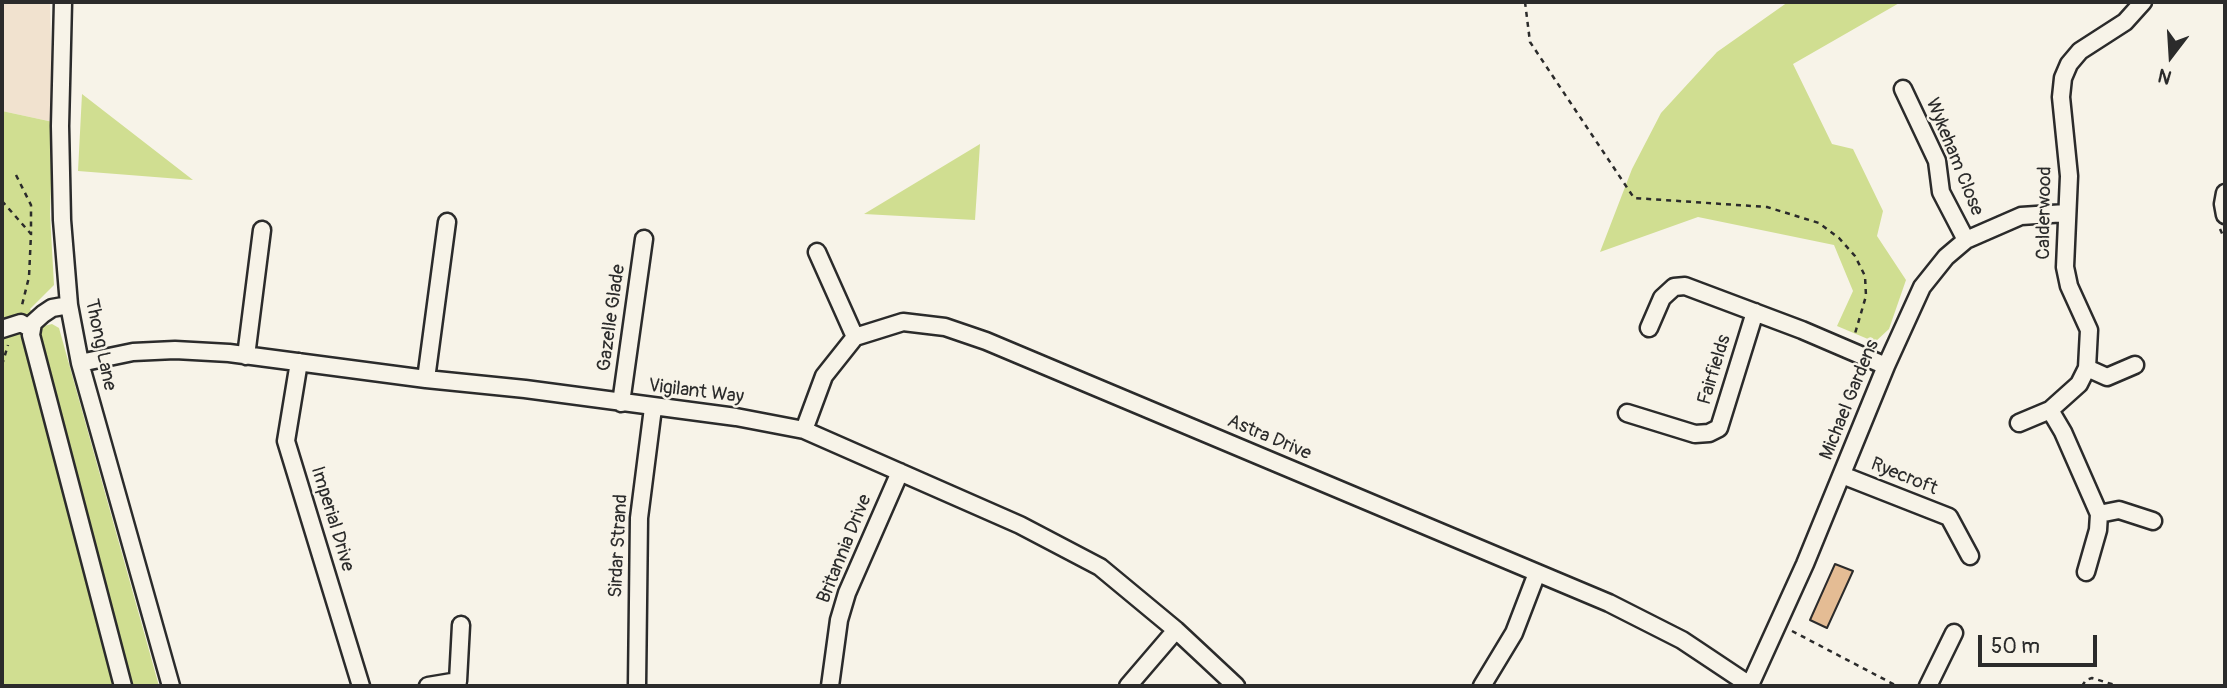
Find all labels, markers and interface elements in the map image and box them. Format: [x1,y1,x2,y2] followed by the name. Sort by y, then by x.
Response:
[2136,21,2206,91] north arrow
[2155,63,2175,89] text: N
[1920,95,1988,219] street label: Wykeham Close
[2033,166,2057,260] street label: Calderwood
[593,263,631,373] street label: Gazelle Glade
[79,297,121,393] street label: Thong Lane
[1694,332,1736,408] street label: Fairfields
[1816,337,1884,463] street label: Michael Gardens
[647,375,745,409] street label: Vigilant Way
[1224,410,1314,466] street label: Astra Drive
[1867,453,1941,501] street label: Ryecroft
[305,464,359,574] street label: Imperial Drive
[813,491,877,607] street label: Britannia Drive
[605,494,633,598] street label: Sirdar Strand
[1982,622,2101,666] scale bar
[1991,633,2040,660] text: 50 m

